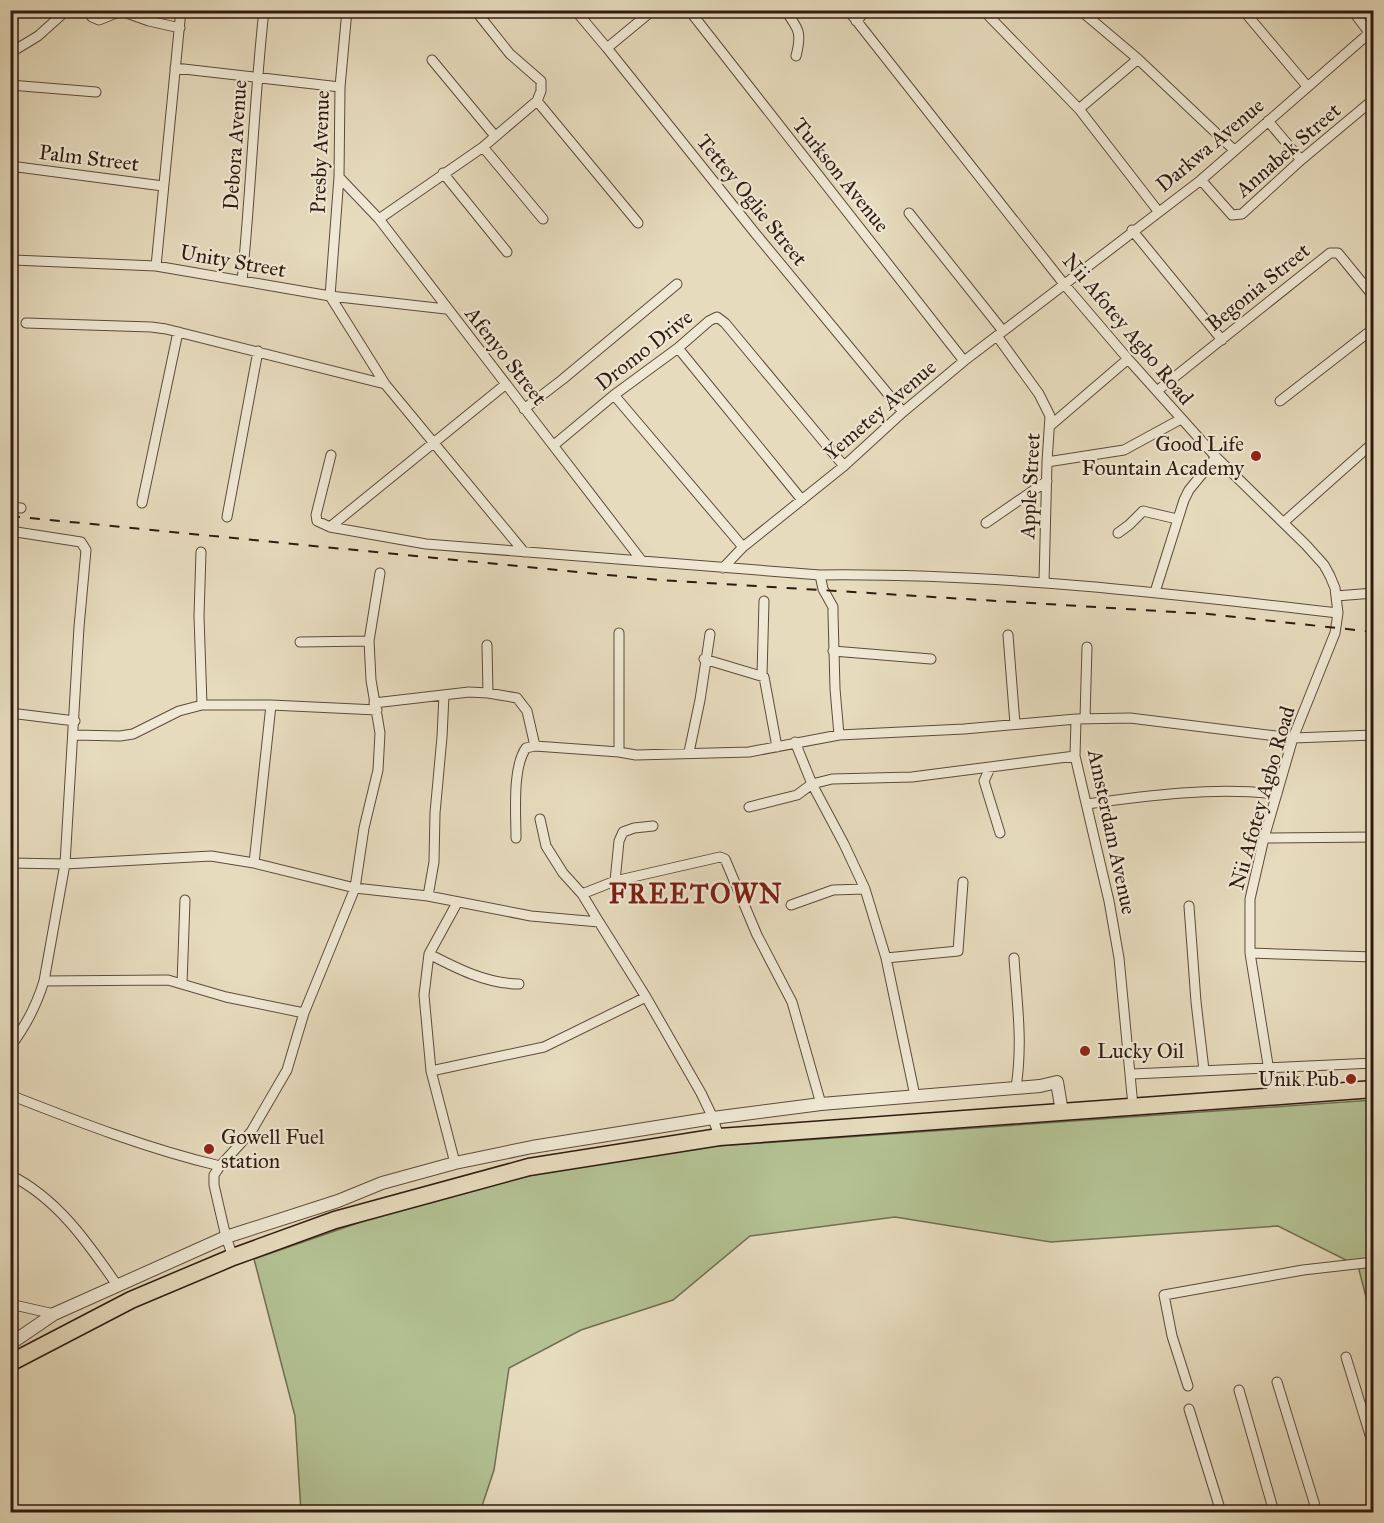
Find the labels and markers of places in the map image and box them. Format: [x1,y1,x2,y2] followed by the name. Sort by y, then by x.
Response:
[1081,431,1245,481] place label: Good Life Fountain Academy
[1249,449,1263,463] marker: Good Life Fountain Academy
[1097,1038,1184,1064] place label: Lucky Oil
[1078,1044,1092,1058] marker: Lucky Oil
[1258,1066,1339,1092] place label: Unik Pub
[1344,1072,1358,1086] marker: Unik Pub
[221,1124,325,1174] place label: Gowell Fuel station
[202,1142,216,1156] marker: Gowell Fuel station

